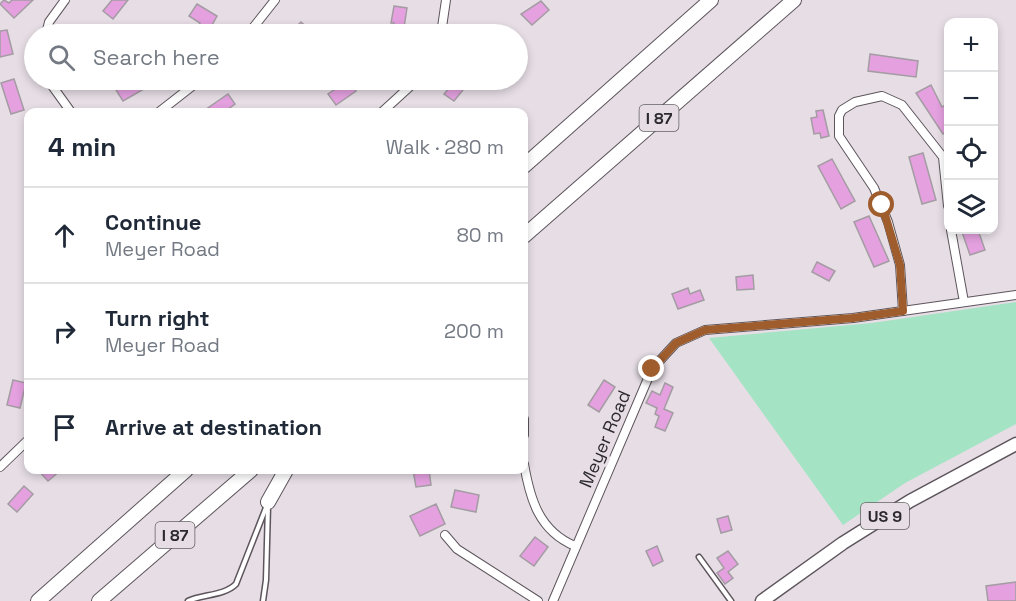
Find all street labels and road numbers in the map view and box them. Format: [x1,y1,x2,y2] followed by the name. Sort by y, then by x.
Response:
[640,105,678,131] road number: I 87
[574,387,635,491] street label: Meyer Road
[861,503,909,529] road number: US 9
[156,522,195,548] road number: I 87

